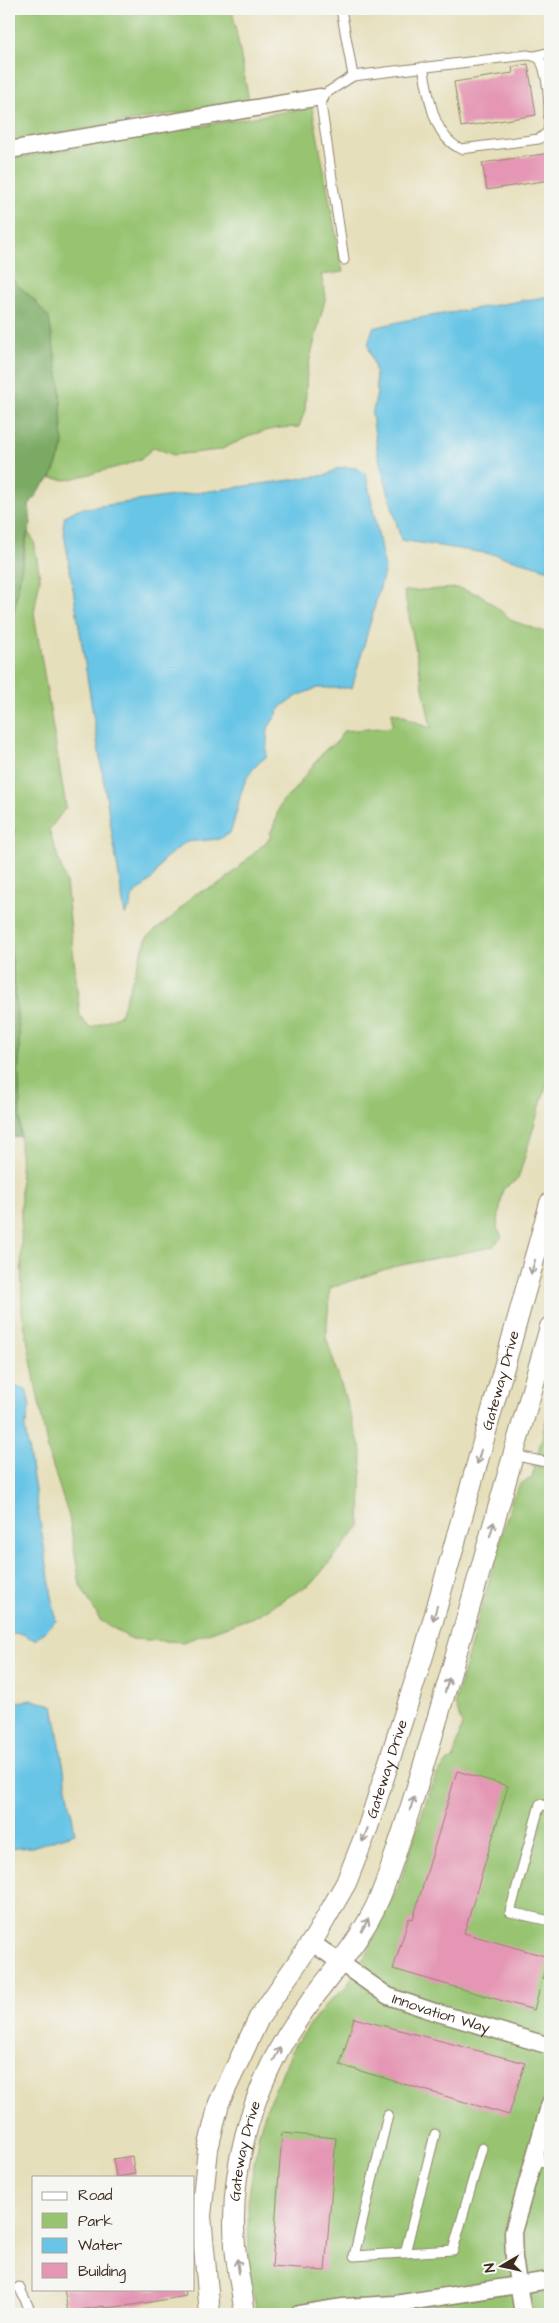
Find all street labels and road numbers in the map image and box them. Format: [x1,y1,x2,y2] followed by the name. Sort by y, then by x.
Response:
[477,1328,525,1433] street label: Gateway Drive
[361,1717,413,1821] street label: Gateway Drive
[389,1988,493,2040] street label: Innovation Way
[225,2098,266,2202] street label: Gateway Drive

